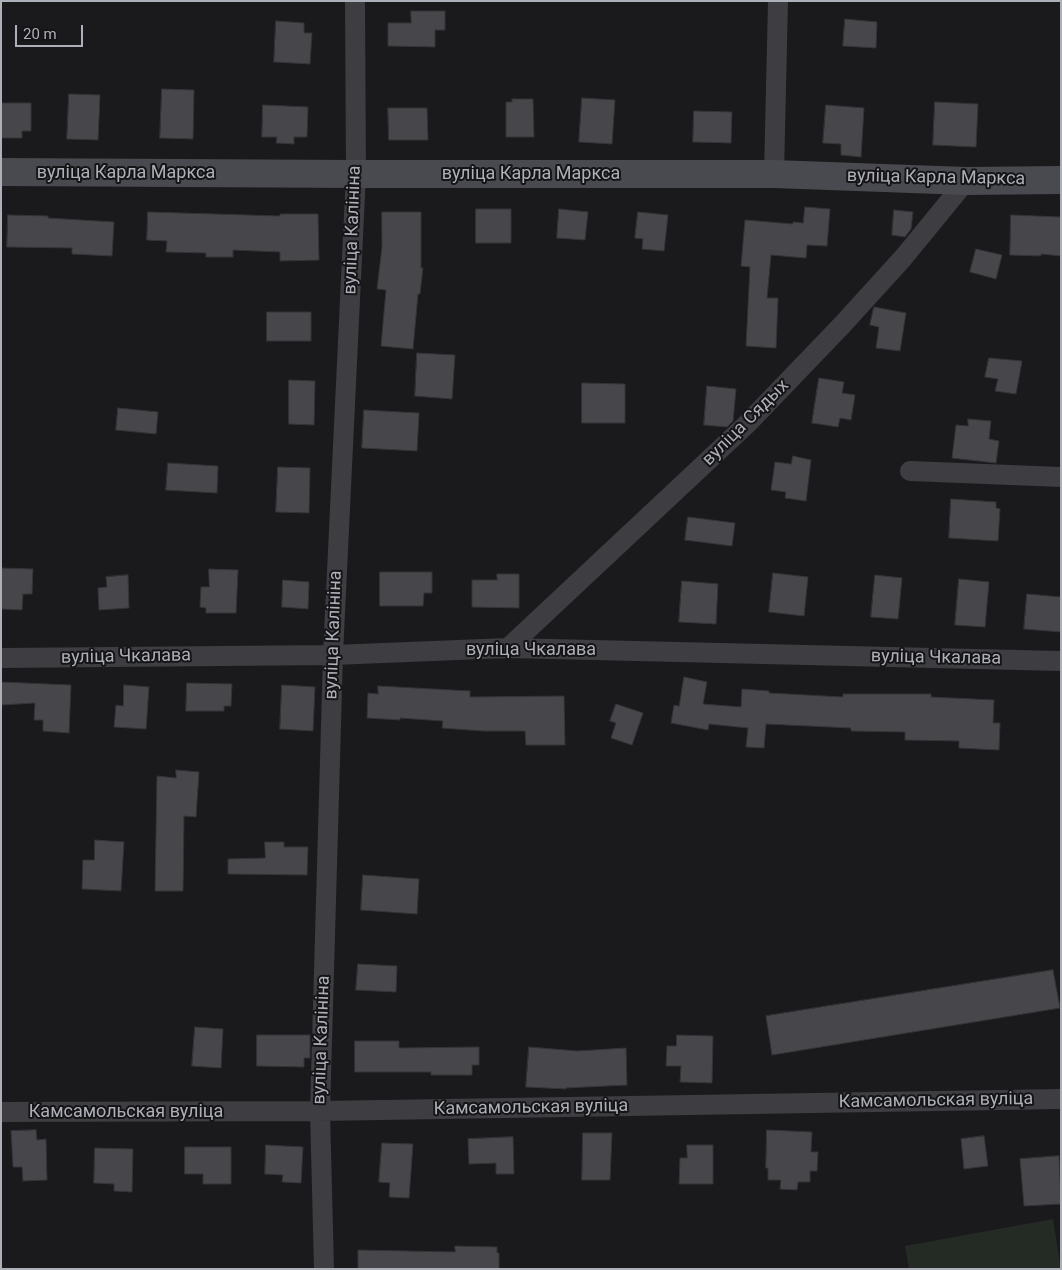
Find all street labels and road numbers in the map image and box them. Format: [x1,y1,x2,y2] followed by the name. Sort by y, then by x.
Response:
[37,162,215,184] street label: вуліца Карла Маркса
[442,163,620,185] street label: вуліца Карла Маркса
[340,165,366,295] street label: вуліца Калініна
[847,166,1025,190] street label: вуліца Карла Маркса
[698,375,794,471] street label: вуліца Сядых
[321,570,347,700] street label: вуліца Калініна
[466,639,596,661] street label: вуліца Чкалава
[61,645,191,669] street label: вуліца Чкалава
[871,646,1001,670] street label: вуліца Чкалава
[309,975,335,1105] street label: вуліца Калініна
[839,1089,1033,1113] street label: Камсамольская вуліца
[434,1096,628,1120] street label: Камсамольская вуліца
[29,1101,223,1123] street label: Камсамольская вуліца

